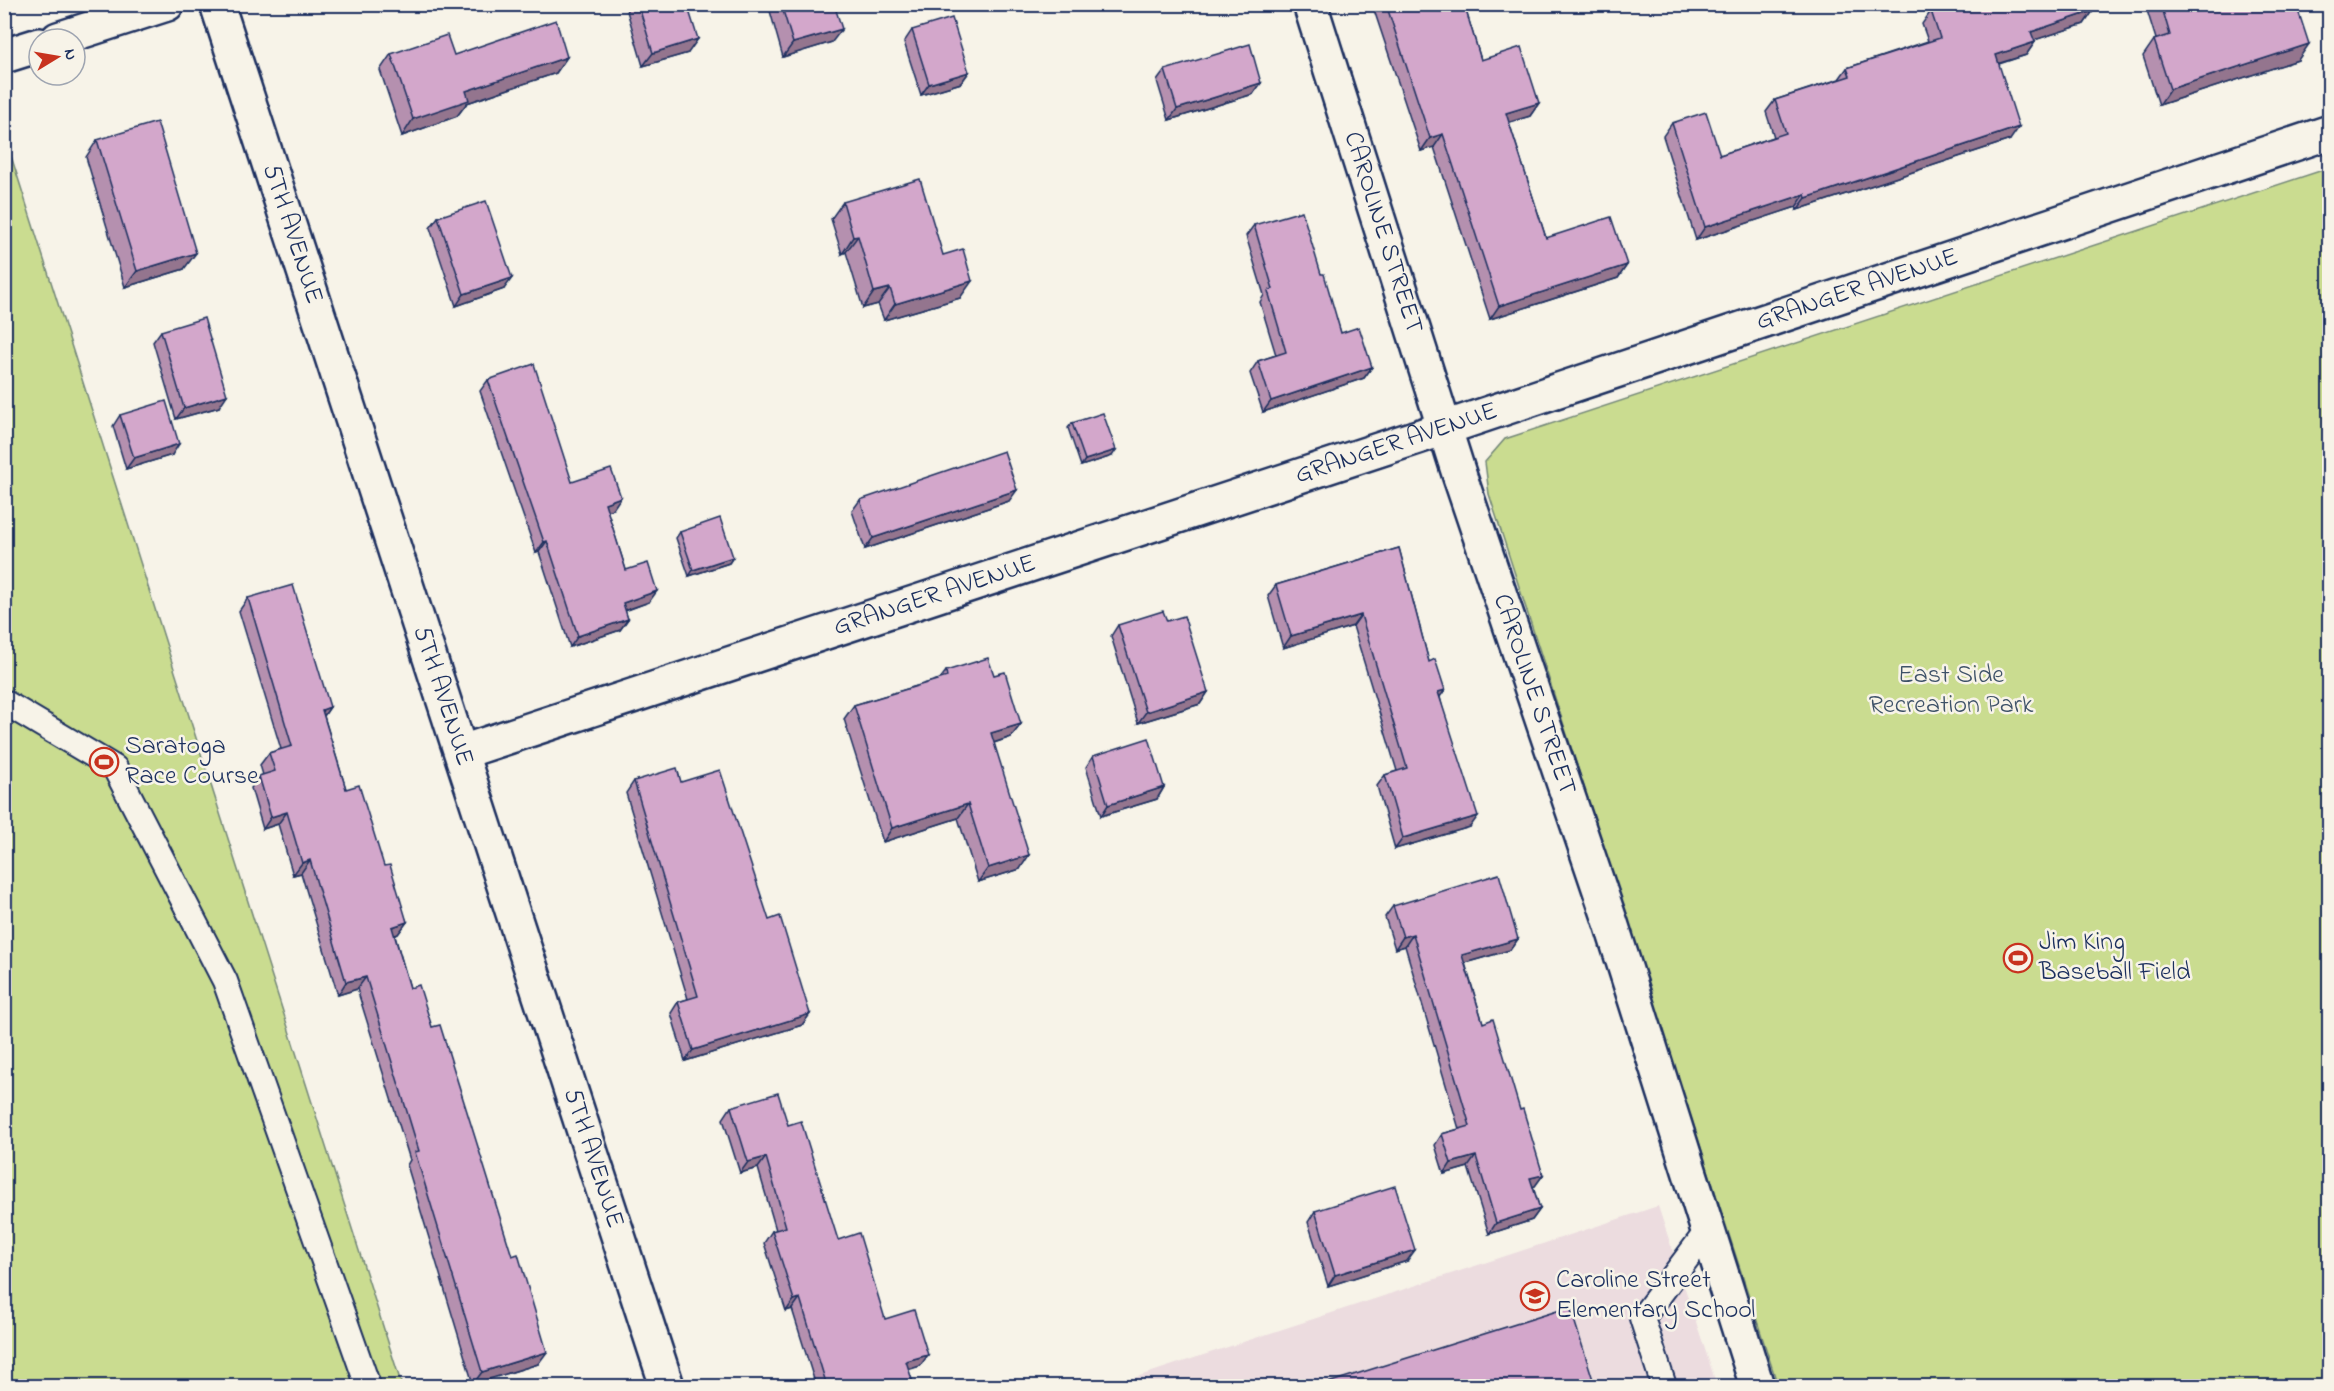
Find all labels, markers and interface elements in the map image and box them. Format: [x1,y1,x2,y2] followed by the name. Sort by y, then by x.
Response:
[27,27,87,87] north arrow
[57,47,83,62] text: N
[1333,127,1432,339] street label: CAROLINE STREET
[251,159,332,309] street label: 5TH AVENUE
[1751,239,1964,342] street label: GRANGER AVENUE
[1290,393,1503,495] street label: GRANGER AVENUE
[829,545,1041,647] street label: GRANGER AVENUE
[1482,589,1585,800] street label: CAROLINE STREET
[402,621,483,771] street label: 5TH AVENUE
[1869,657,2034,725] park label: East Side Recreation Park
[125,728,259,796] place label: Saratoga Race Course
[88,746,120,778] sports icon: Saratoga Race Course
[2038,924,2191,992] place label: Jim King Baseball Field
[2002,942,2034,974] sports icon: Jim King Baseball Field
[552,1083,633,1233] street label: 5TH AVENUE
[1556,1262,1755,1330] place label: Caroline Street Elementary School
[1519,1280,1551,1312] school or university icon: Caroline Street Elementary School

